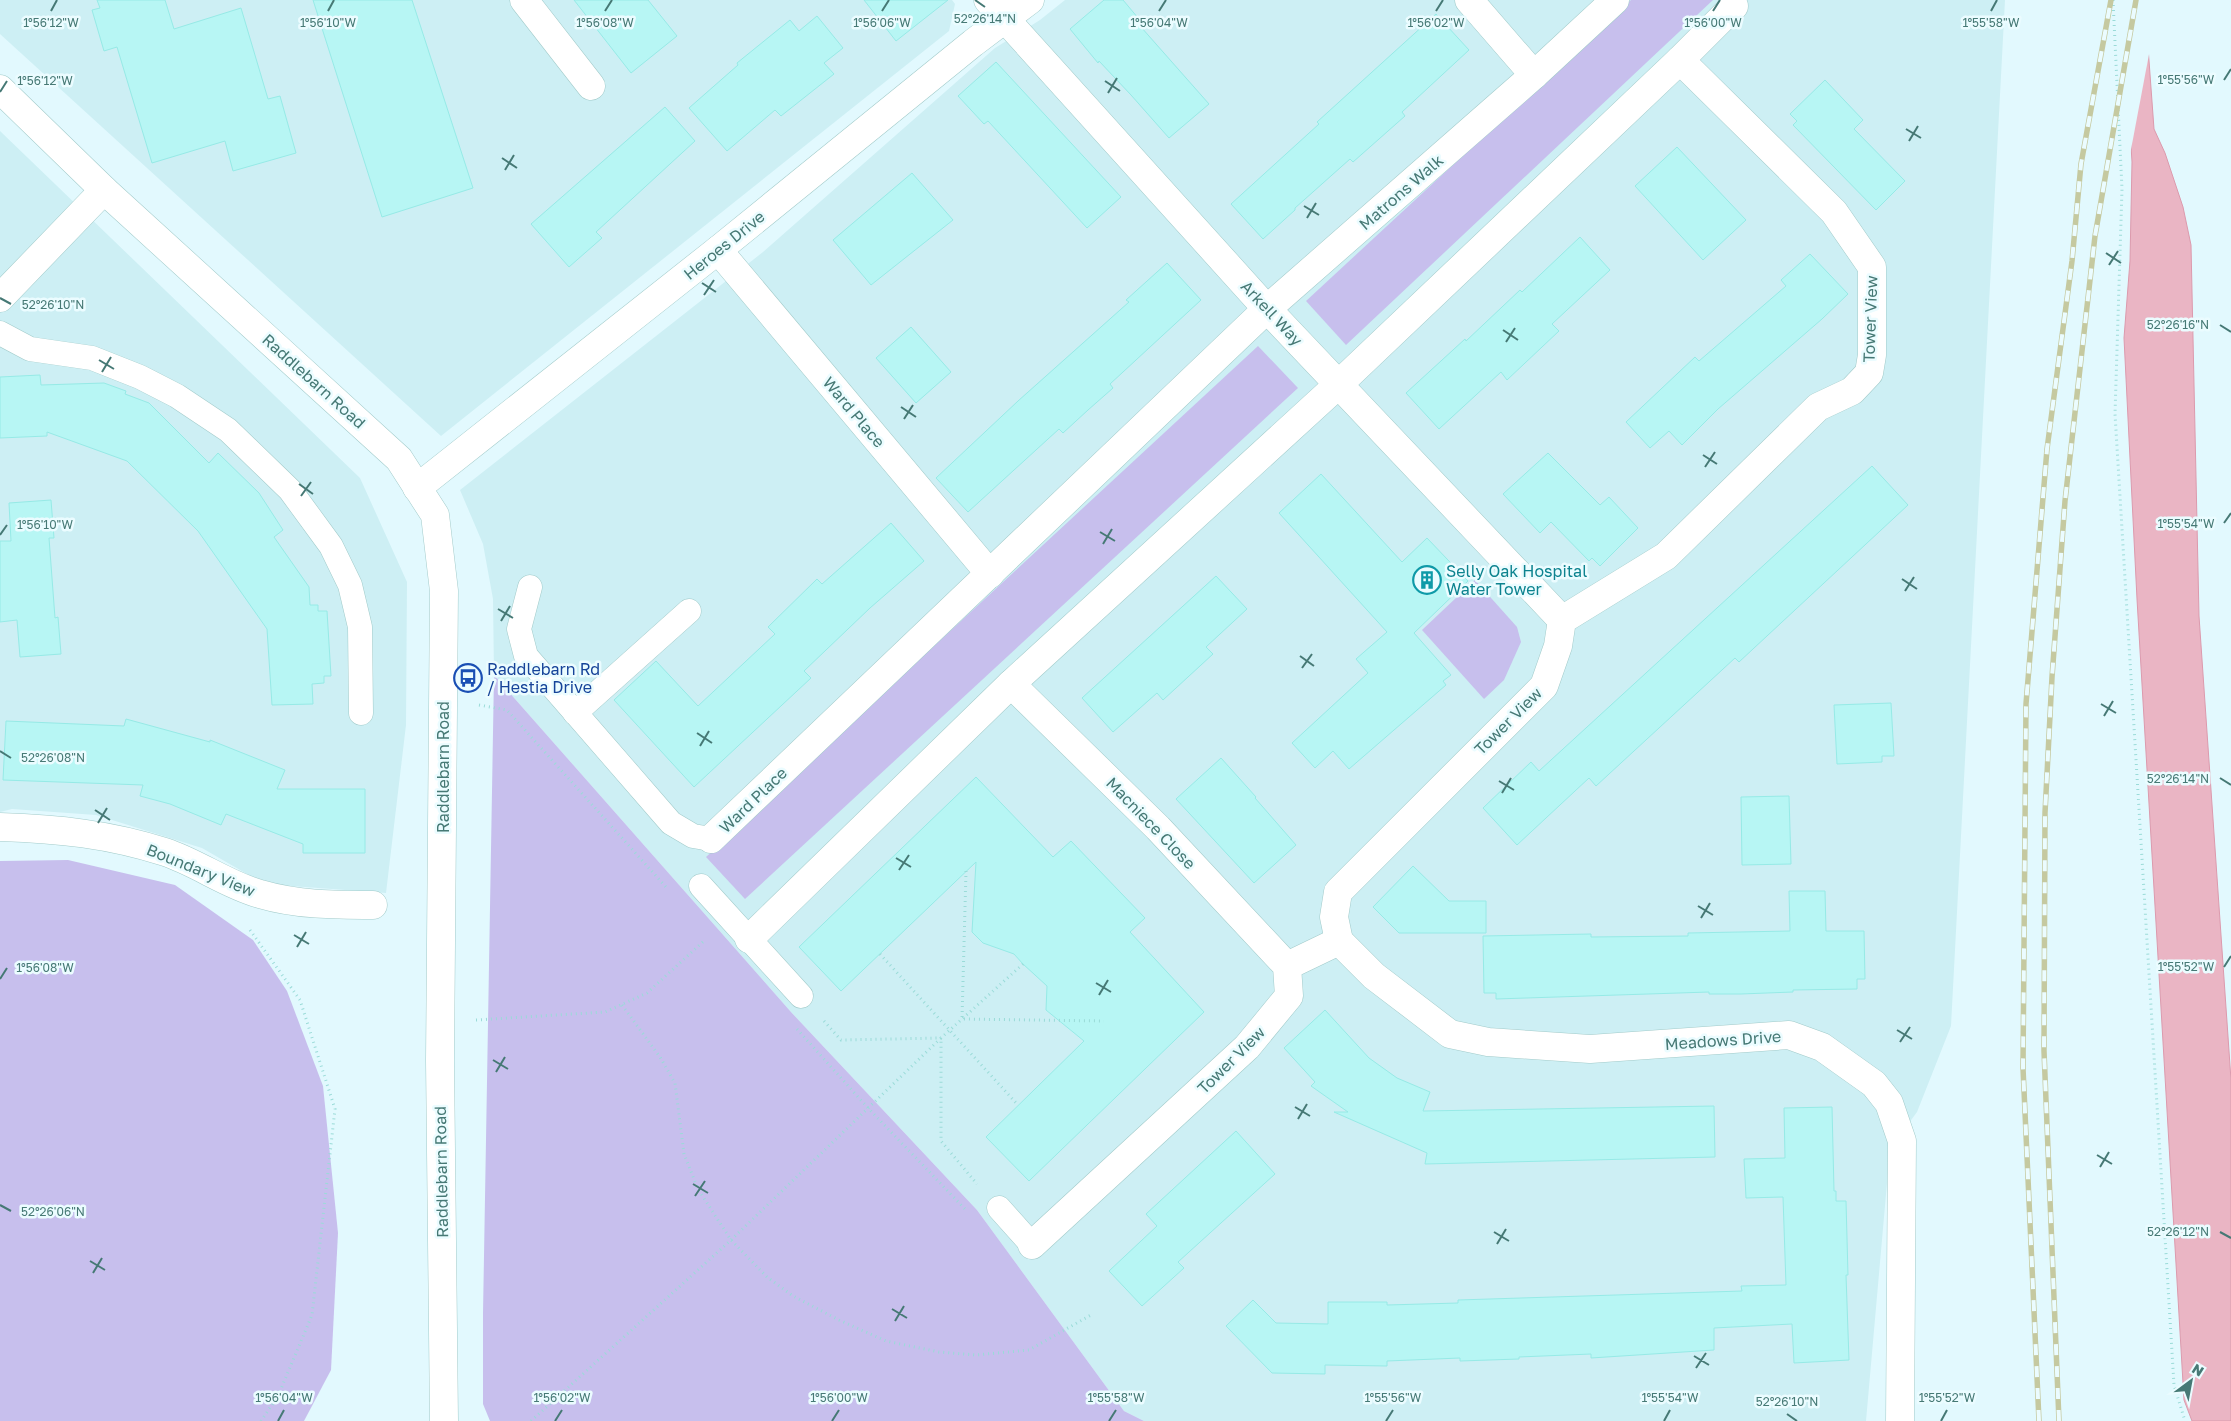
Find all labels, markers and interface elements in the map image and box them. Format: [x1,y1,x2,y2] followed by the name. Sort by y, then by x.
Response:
[954,11,1016,26] text: 52°26'14"N
[23,15,79,30] text: 1°56'12"W
[300,15,357,30] text: 1°56'10"W
[576,15,634,30] text: 1°56'08"W
[853,15,911,30] text: 1°56'06"W
[1130,15,1188,30] text: 1°56'04"W
[1407,15,1465,30] text: 1°56'02"W
[1684,15,1742,30] text: 1°56'00"W
[1963,15,2020,30] text: 1°55'58"W
[2158,72,2215,87] text: 1°55'56"W
[17,73,73,88] text: 1°56'12"W
[1355,150,1447,234] street label: Matrons Walk
[679,206,769,284] street label: Heroes Drive
[1858,275,1882,363] street label: Tower View
[1237,276,1307,350] street label: Arkell Way
[22,297,84,312] text: 52°26'10"N
[2147,317,2209,332] text: 52°26'16"N
[258,329,370,433] street label: Raddlebarn Road
[819,373,889,451] street label: Ward Place
[2158,516,2215,531] text: 1°55'54"W
[17,517,74,532] text: 1°56'10"W
[1446,561,1587,599] place label: Selly Oak Hospital Water Tower
[1412,565,1442,595] building icon: Selly Oak Hospital Water Tower
[487,659,600,697] place label: Raddlebarn Rd / Hestia Drive
[453,663,483,693] bus stop icon: Raddlebarn Rd / Hestia Drive
[1470,683,1546,759] street label: Tower View
[433,701,453,833] street label: Raddlebarn Road
[21,750,85,765] text: 52°26'08"N
[715,763,791,837] street label: Ward Place
[2147,771,2209,786] text: 52°26'14"N
[1102,773,1200,873] street label: Macniece Close
[144,839,258,901] street label: Boundary View
[2158,959,2215,974] text: 1°55'52"W
[16,960,74,975] text: 1°56'08"W
[1193,1022,1269,1098] street label: Tower View
[1664,1026,1782,1054] street label: Meadows Drive
[430,1106,452,1238] street label: Raddlebarn Road
[21,1204,85,1219] text: 52°26'06"N
[2147,1224,2209,1239] text: 52°26'12"N
[2166,1356,2216,1406] north arrow
[2189,1360,2207,1380] text: N
[255,1390,313,1405] text: 1°56'04"W
[533,1390,591,1405] text: 1°56'02"W
[810,1390,868,1405] text: 1°56'00"W
[1088,1390,1145,1405] text: 1°55'58"W
[1365,1390,1422,1405] text: 1°55'56"W
[1642,1390,1699,1405] text: 1°55'54"W
[1919,1390,1976,1405] text: 1°55'52"W
[1756,1394,1818,1409] text: 52°26'10"N

